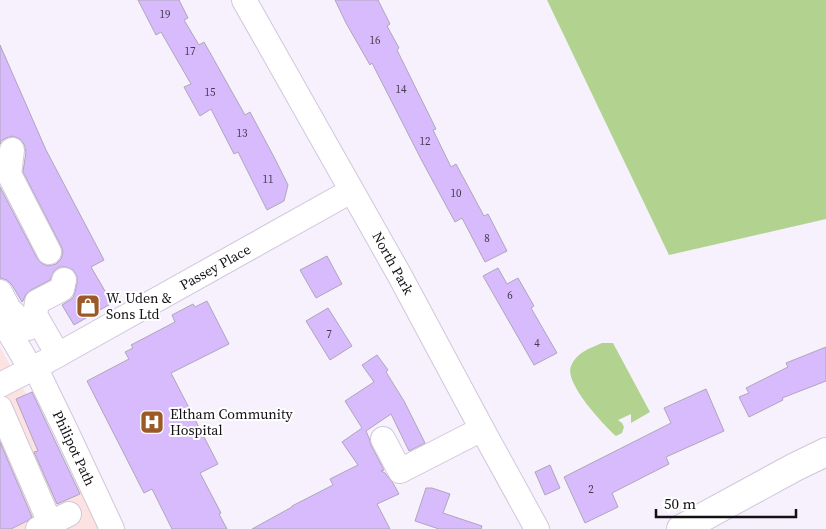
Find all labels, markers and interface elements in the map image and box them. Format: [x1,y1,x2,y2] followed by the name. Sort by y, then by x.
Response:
[160,7,171,22] house number: 19
[370,33,381,48] house number: 16
[185,44,196,59] house number: 17
[396,82,407,97] house number: 14
[205,85,216,100] house number: 15
[237,126,248,141] house number: 13
[420,134,431,149] house number: 12
[263,172,274,187] house number: 11
[451,186,462,201] house number: 10
[368,228,419,298] street label: North Park
[484,231,490,246] house number: 8
[176,239,254,295] street label: Passey Place
[106,288,172,324] place label: W. Uden & Sons Ltd
[507,288,513,303] house number: 6
[75,293,101,319] shop icon: W. Uden & Sons Ltd
[326,327,332,342] house number: 7
[534,336,540,351] house number: 4
[170,404,294,440] place label: Eltham Community Hospital
[48,407,100,489] street label: Philipot Path
[139,409,165,435] hospital icon: Eltham Community Hospital
[588,482,594,497] house number: 2
[656,486,796,518] scale bar
[664,493,696,514] text: 50 m

